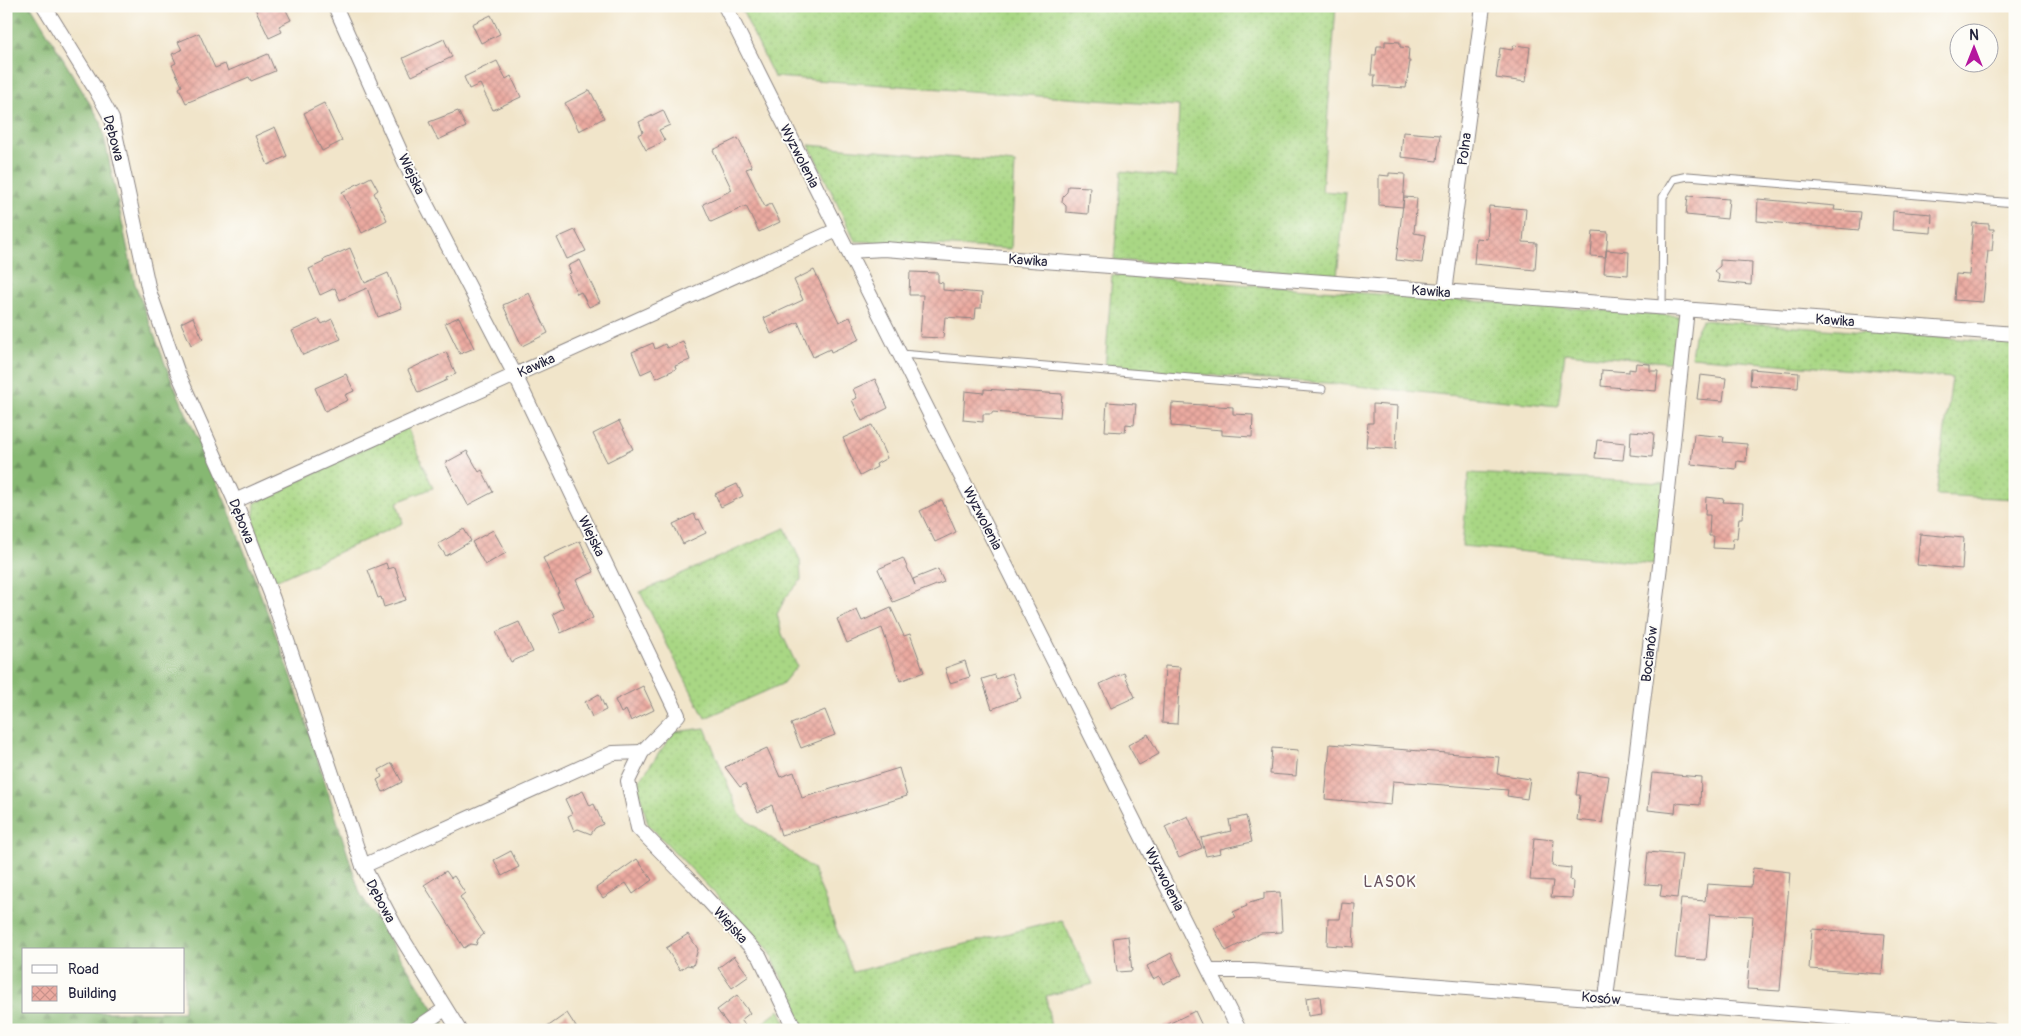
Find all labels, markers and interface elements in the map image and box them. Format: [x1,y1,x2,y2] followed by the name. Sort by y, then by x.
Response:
[1948,22,1998,72] north arrow
[1969,27,1979,44] text: N
[99,113,128,163] street label: Dębowa
[776,122,823,191] street label: Wyzwolenia
[1454,132,1475,167] street label: Polna
[394,151,429,197] street label: Wiejska
[1008,251,1048,270] street label: Kawika
[1411,282,1451,301] street label: Kawika
[1815,311,1855,330] street label: Kawika
[515,350,558,381] street label: Kawika
[959,484,1006,553] street label: Wyzwolenia
[225,496,258,546] street label: Dębowa
[574,513,609,559] street label: Wiejska
[1638,625,1661,683] street label: Bocianów
[1141,845,1188,914] street label: Wyzwolenia
[1363,872,1417,892] district label: LASOK
[362,877,399,926] street label: Dębowa
[710,904,751,947] street label: Wiejska
[22,948,185,1014] legend
[68,960,99,979] text: Road
[68,984,116,1003] text: Building
[1581,988,1622,1009] street label: Kosów

